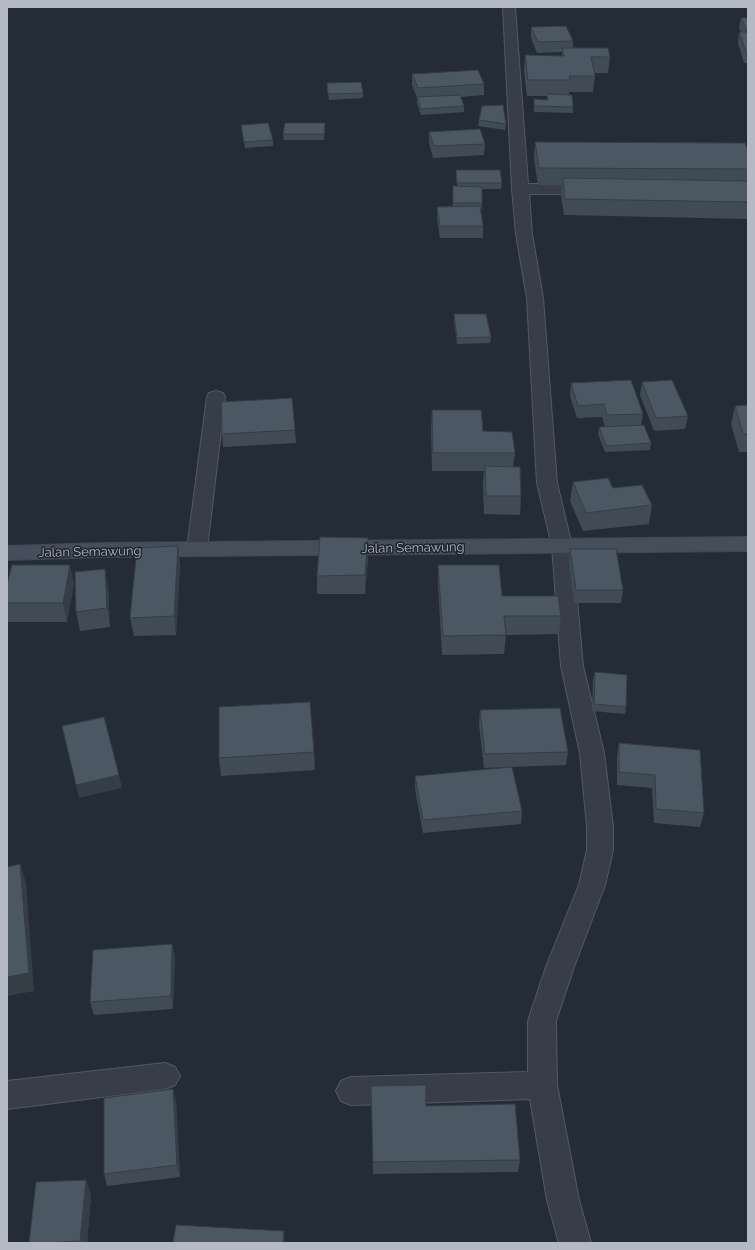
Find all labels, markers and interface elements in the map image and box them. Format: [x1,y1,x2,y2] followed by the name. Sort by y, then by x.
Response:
[361,539,465,556] street label: Jalan Semawung
[38,543,142,560] street label: Jalan Semawung

